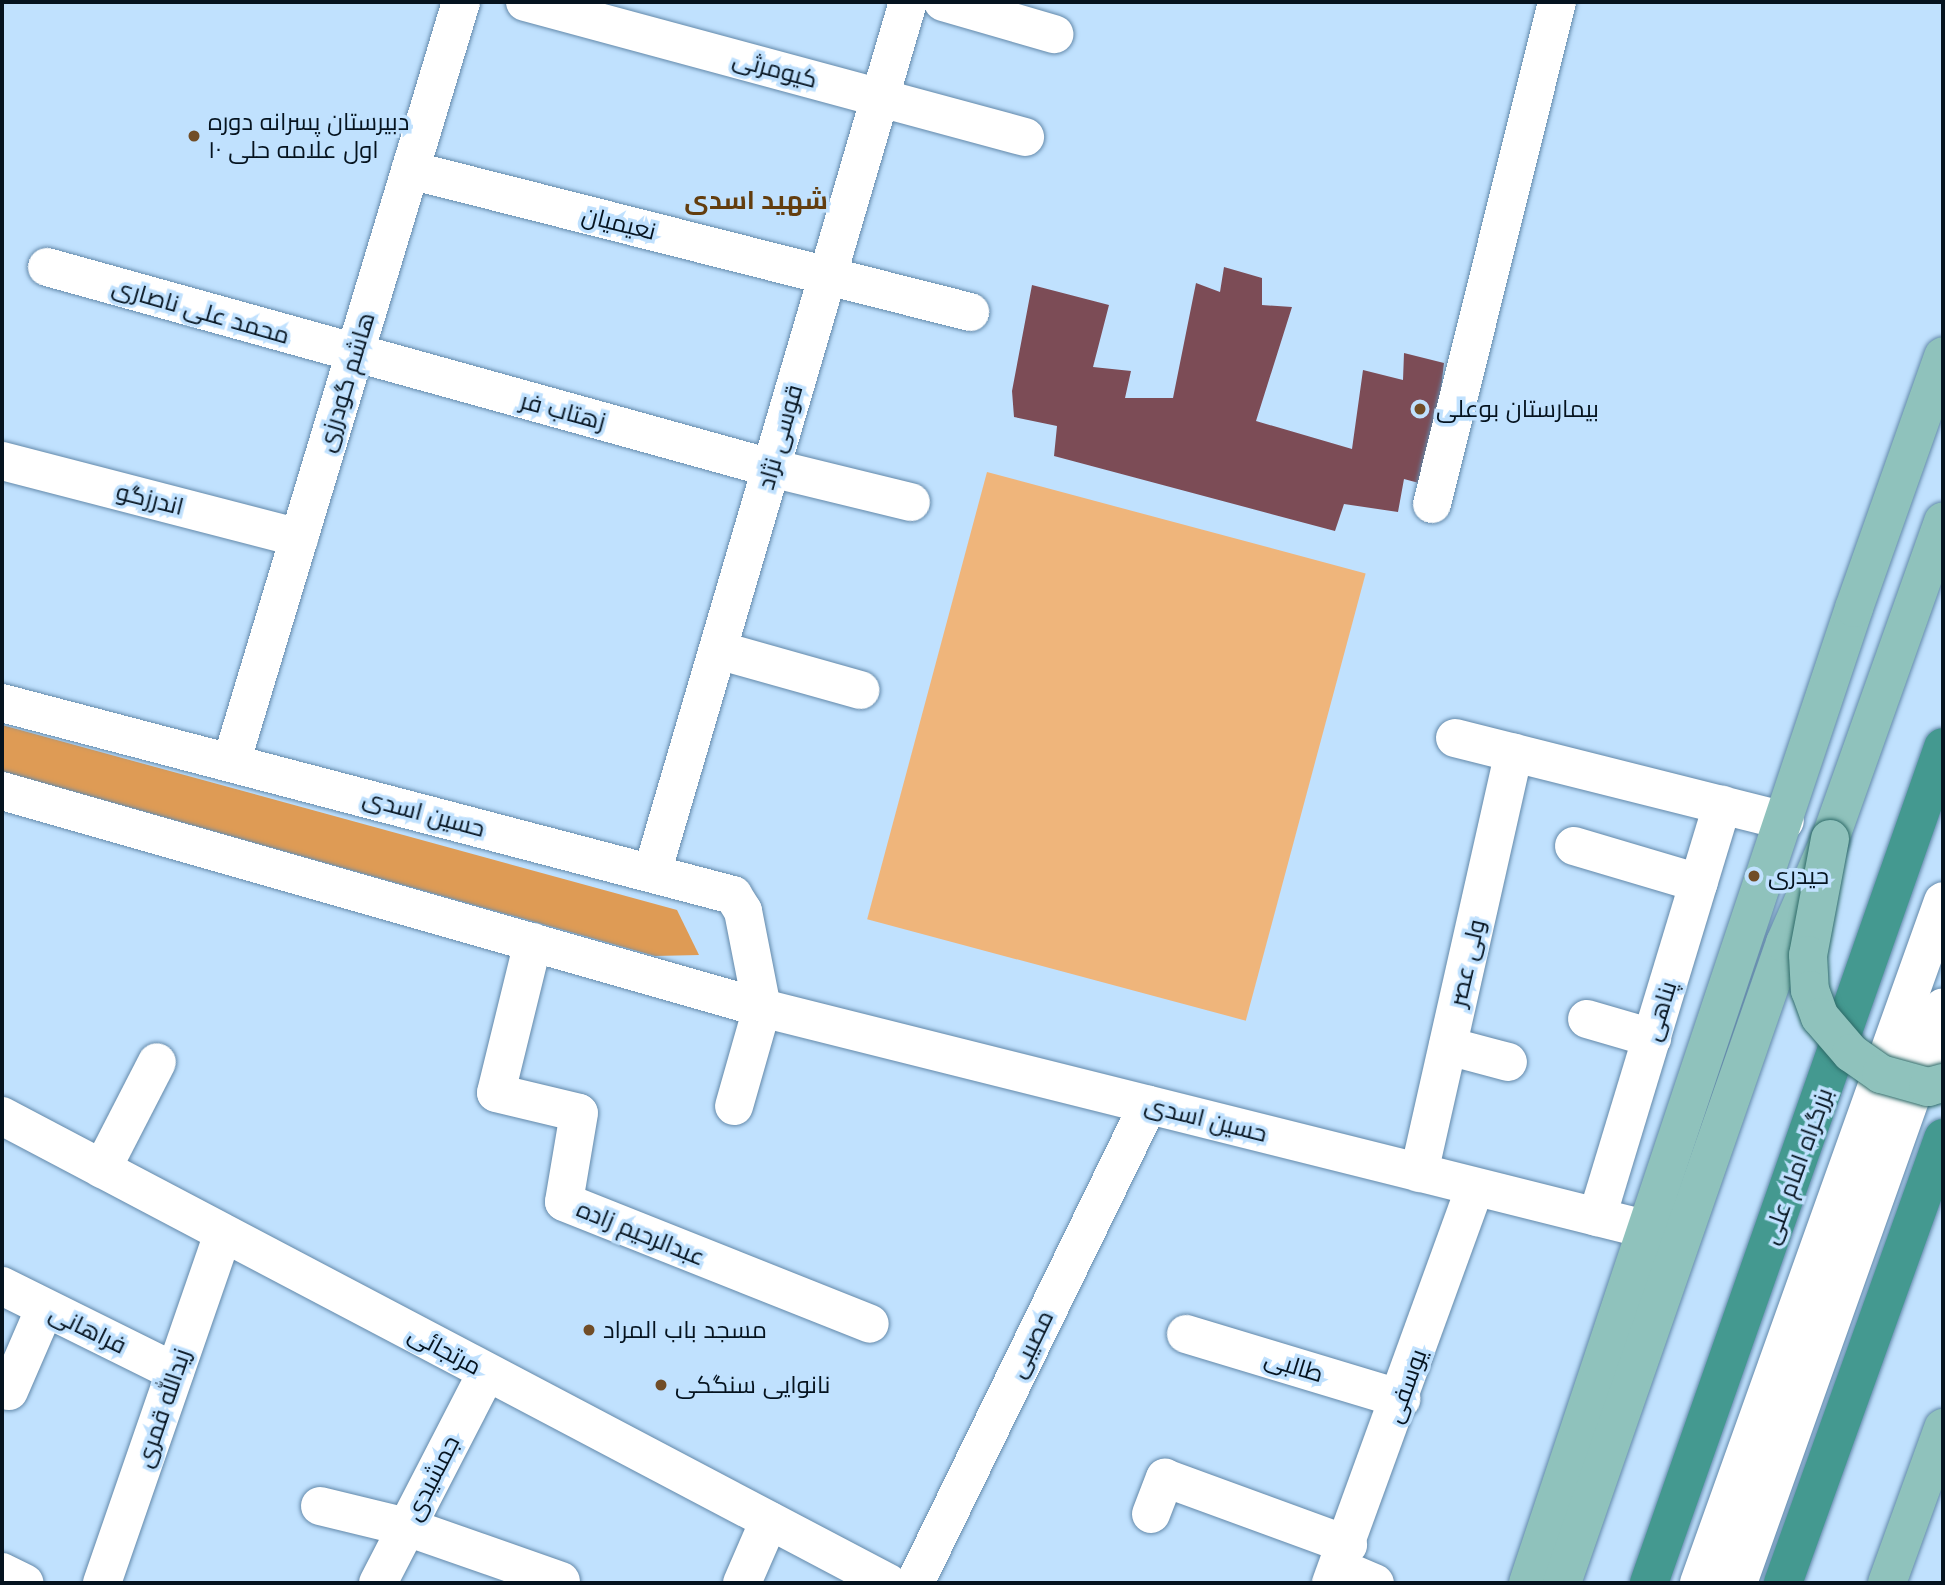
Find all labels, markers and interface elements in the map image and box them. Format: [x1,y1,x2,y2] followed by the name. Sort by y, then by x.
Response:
[730,44,820,94] street label: کیومرثی
[208,108,409,164] place label: دبیرستان پسرانه دوره اول علامه حلی ۱۰
[186,128,202,144] marker: دبیرستان پسرانه دوره اول علامه حلی ۱۰
[684,184,828,216] district label: شهید اسدی
[579,200,659,246] street label: نعیمیان
[109,272,293,350] street label: محمد علی ناصاری
[311,309,381,455] street label: هاشم گودرزی
[751,381,809,493] street label: قوسی نژاد
[517,386,609,436] street label: زهتاب فر
[1436,395,1599,423] place label: بیمارستان بوعلی
[1410,399,1430,419] marker: بیمارستان بوعلی
[113,477,187,521] street label: اندرزگو
[360,783,488,843] street label: حسین اسدی
[1768,862,1829,890] place label: حیدری
[1746,868,1762,884] marker: حیدری
[1443,917,1491,1009] street label: ولی عصر
[1637,978,1683,1044] street label: پناهی
[1755,1084,1839,1248] street label: بزرگراه امام علی
[1142,1090,1270,1148] street label: حسین اسدی
[573,1194,709,1272] street label: عبدالرحیم زاده
[45,1298,131,1360] street label: فراهانی
[1002,1306,1060,1382] street label: مصیبی
[603,1316,767,1344] place label: مسجد باب المراد
[404,1319,486,1381] street label: مرتجائی
[581,1322,597,1338] marker: مسجد باب المراد
[1261,1343,1327,1389] street label: طالبی
[129,1345,197,1471] street label: زیدالله قمری
[1379,1345,1433,1427] street label: یوسفی
[675,1371,831,1399] place label: نانوایی سنگکی
[653,1377,669,1393] marker: نانوایی سنگکی
[398,1431,466,1525] street label: جمشیدی

